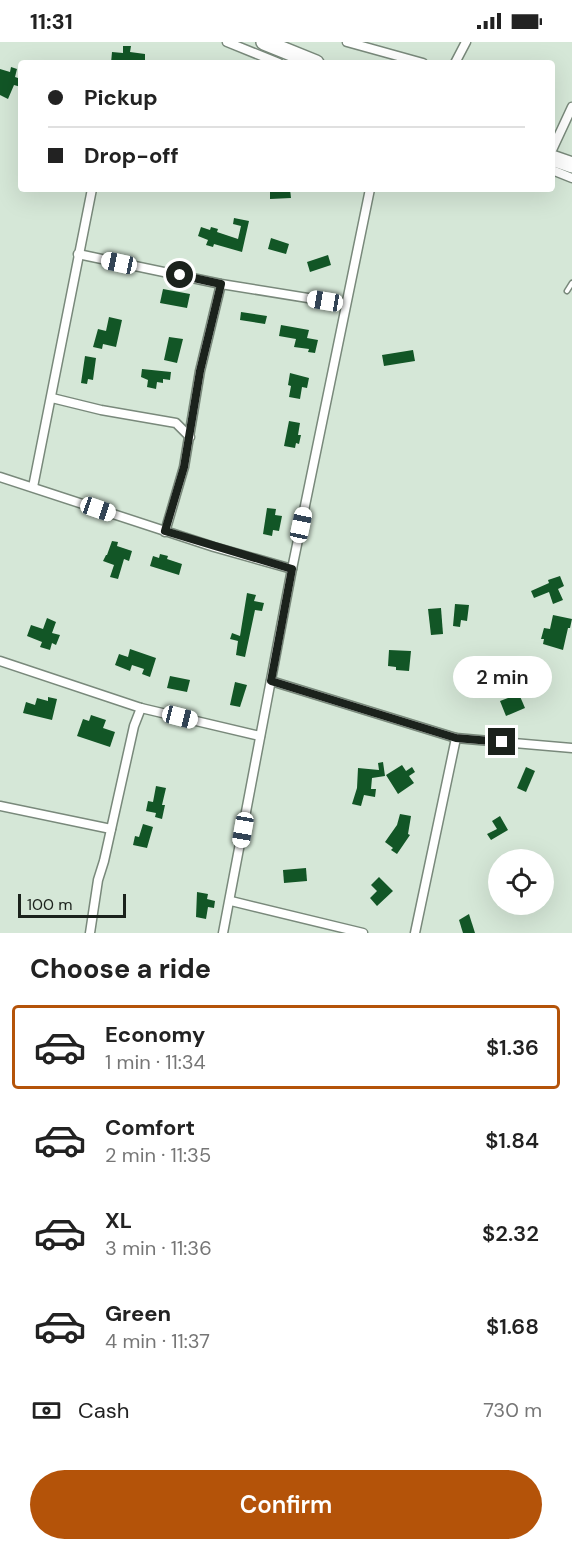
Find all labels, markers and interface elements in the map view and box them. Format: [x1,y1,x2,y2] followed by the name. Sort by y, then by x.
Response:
[30,7,73,36] text: 11:31
[84,83,158,112] text: Pickup
[84,141,179,170] text: Drop-off
[100,250,138,276] car
[166,261,193,288] route start
[306,289,344,313] car
[78,495,118,523] car
[288,506,314,544] car
[452,655,552,697] callout: 2 min
[476,664,529,690] text: 2 min
[160,704,200,730] car
[488,728,515,755] route end
[231,811,255,849] car
[488,849,554,915] map controls
[488,849,554,915] button: locate
[18,891,126,918] scale bar
[27,894,72,915] text: 100 m
[30,951,211,986] text: Choose a ride
[33,1020,87,1074] icon: car
[105,1020,205,1049] text: Economy
[486,1033,539,1062] text: $1.36
[105,1049,206,1075] text: 1 min · 11:34
[33,1113,87,1167] icon: car
[105,1113,195,1142] text: Comfort
[485,1126,539,1155] text: $1.84
[105,1142,211,1168] text: 2 min · 11:35
[33,1206,87,1260] icon: car
[105,1206,132,1235] text: XL
[482,1219,539,1248] text: $2.32
[105,1235,212,1261] text: 3 min · 11:36
[33,1299,87,1353] icon: car
[105,1299,171,1328] text: Green
[486,1312,539,1341] text: $1.68
[105,1328,210,1354] text: 4 min · 11:37
[30,1394,63,1427] icon: cash
[78,1396,129,1425] text: Cash
[483,1397,542,1423] text: 730 m
[30,1470,542,1539] button: Confirm

